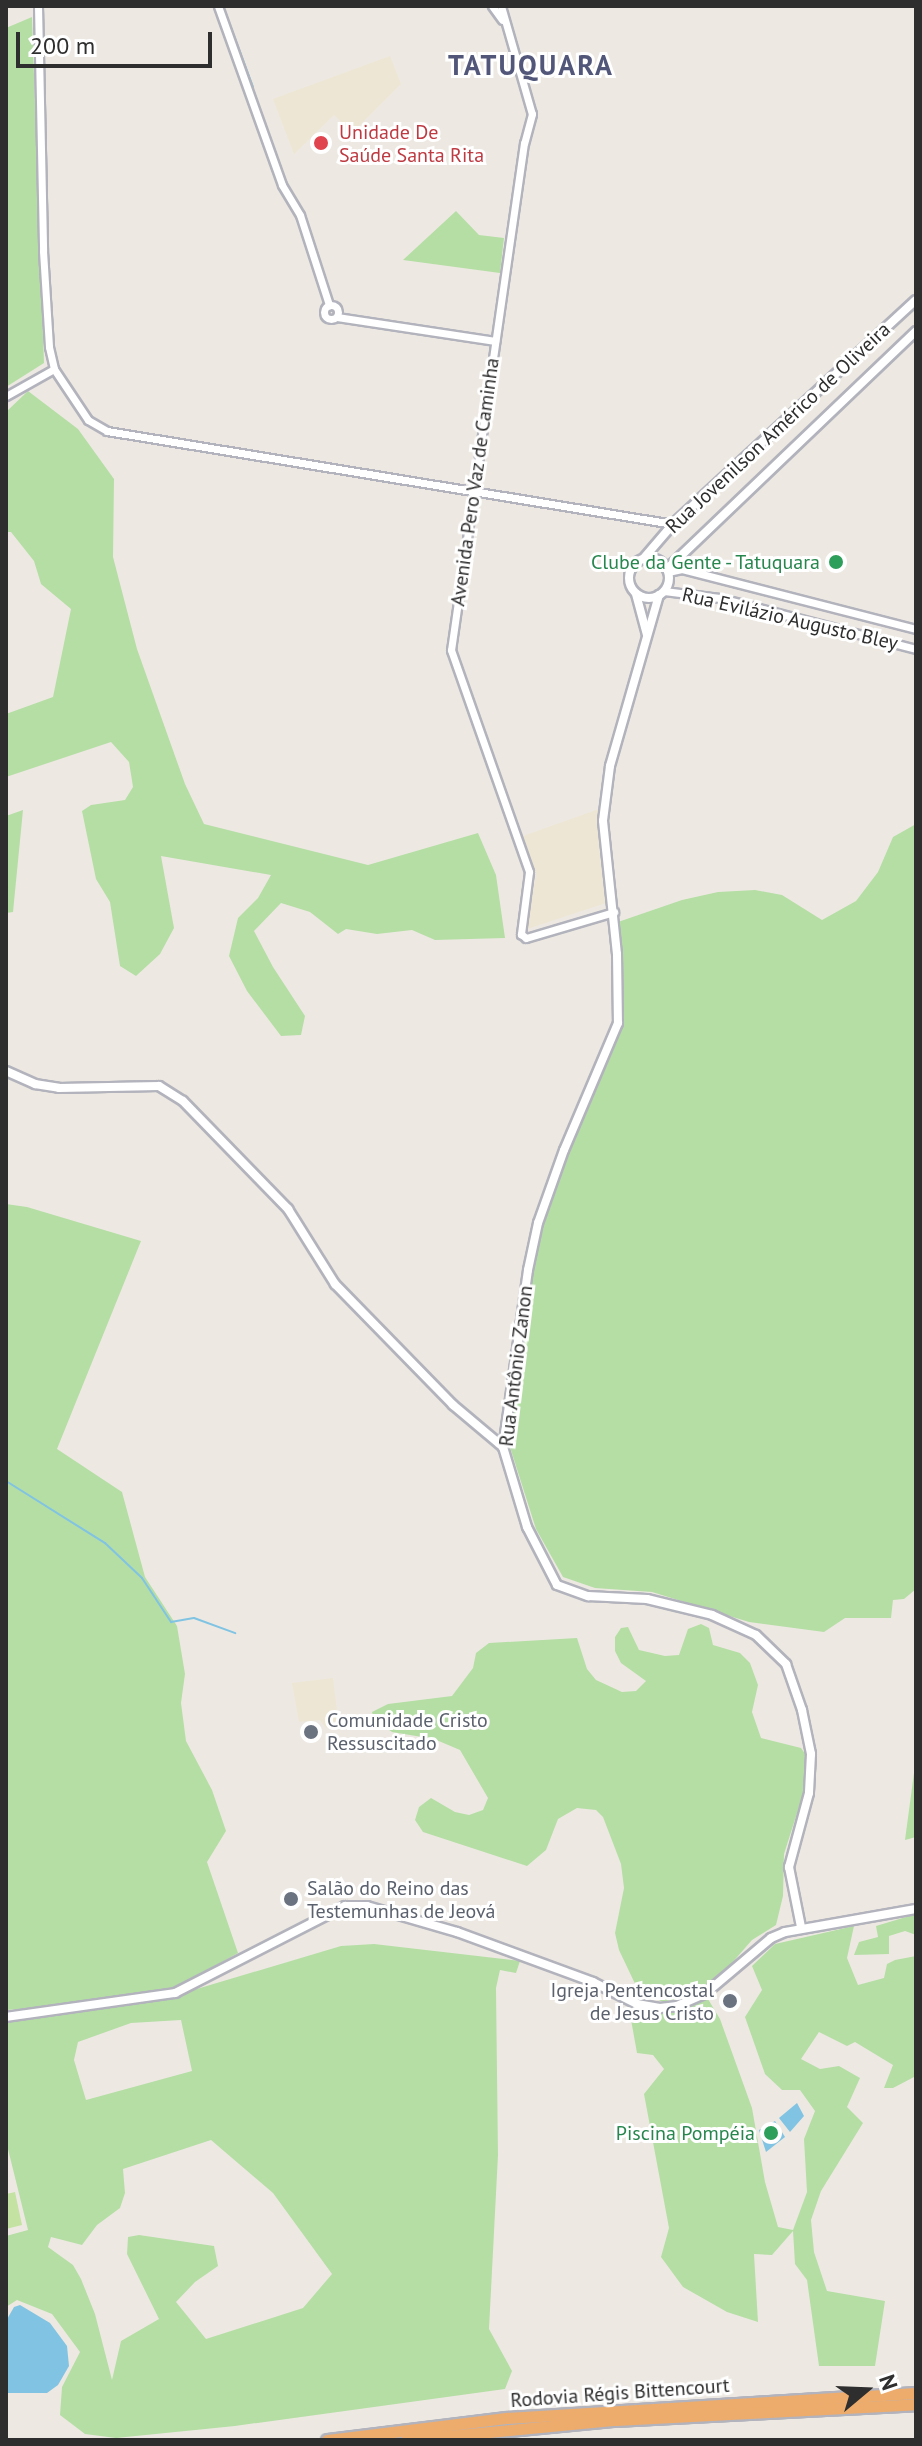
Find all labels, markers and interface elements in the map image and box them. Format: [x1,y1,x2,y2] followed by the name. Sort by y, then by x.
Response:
[20,16,216,66] scale bar
[30,30,95,61] text: 200 m
[448,48,614,82] district label: TATUQUARA
[339,120,484,167] place label: Unidade De Saúde Santa Rita
[310,132,332,154] marker: Unidade De Saúde Santa Rita
[661,317,895,539] street label: Rua Jovenilson Américo de Oliveira
[446,356,504,608] street label: Avenida Pero Vaz de Caminha
[587,550,820,574] place label: Clube da Gente - Tatuquara
[827,553,845,571] marker: Clube da Gente - Tatuquara
[680,582,900,656] street label: Rua Evilázio Augusto Bley
[494,1284,538,1448] street label: Rua Antônio Zanon
[327,1708,488,1755] place label: Comunidade Cristo Ressuscitado
[302,1723,320,1741] marker: Comunidade Cristo Ressuscitado
[307,1876,495,1923] place label: Salão do Reino das Testemunhas de Jeová
[282,1890,300,1908] marker: Salão do Reino das Testemunhas de Jeová
[550,1978,714,2025] place label: Igreja Pentencostal de Jesus Cristo
[721,1992,739,2010] marker: Igreja Pentencostal de Jesus Cristo
[616,2121,755,2145] place label: Piscina Pompéia
[762,2124,780,2142] marker: Piscina Pompéia
[826,2350,906,2430] north arrow
[873,2371,904,2394] text: N
[510,2373,730,2413] street label: Rodovia Régis Bittencourt

